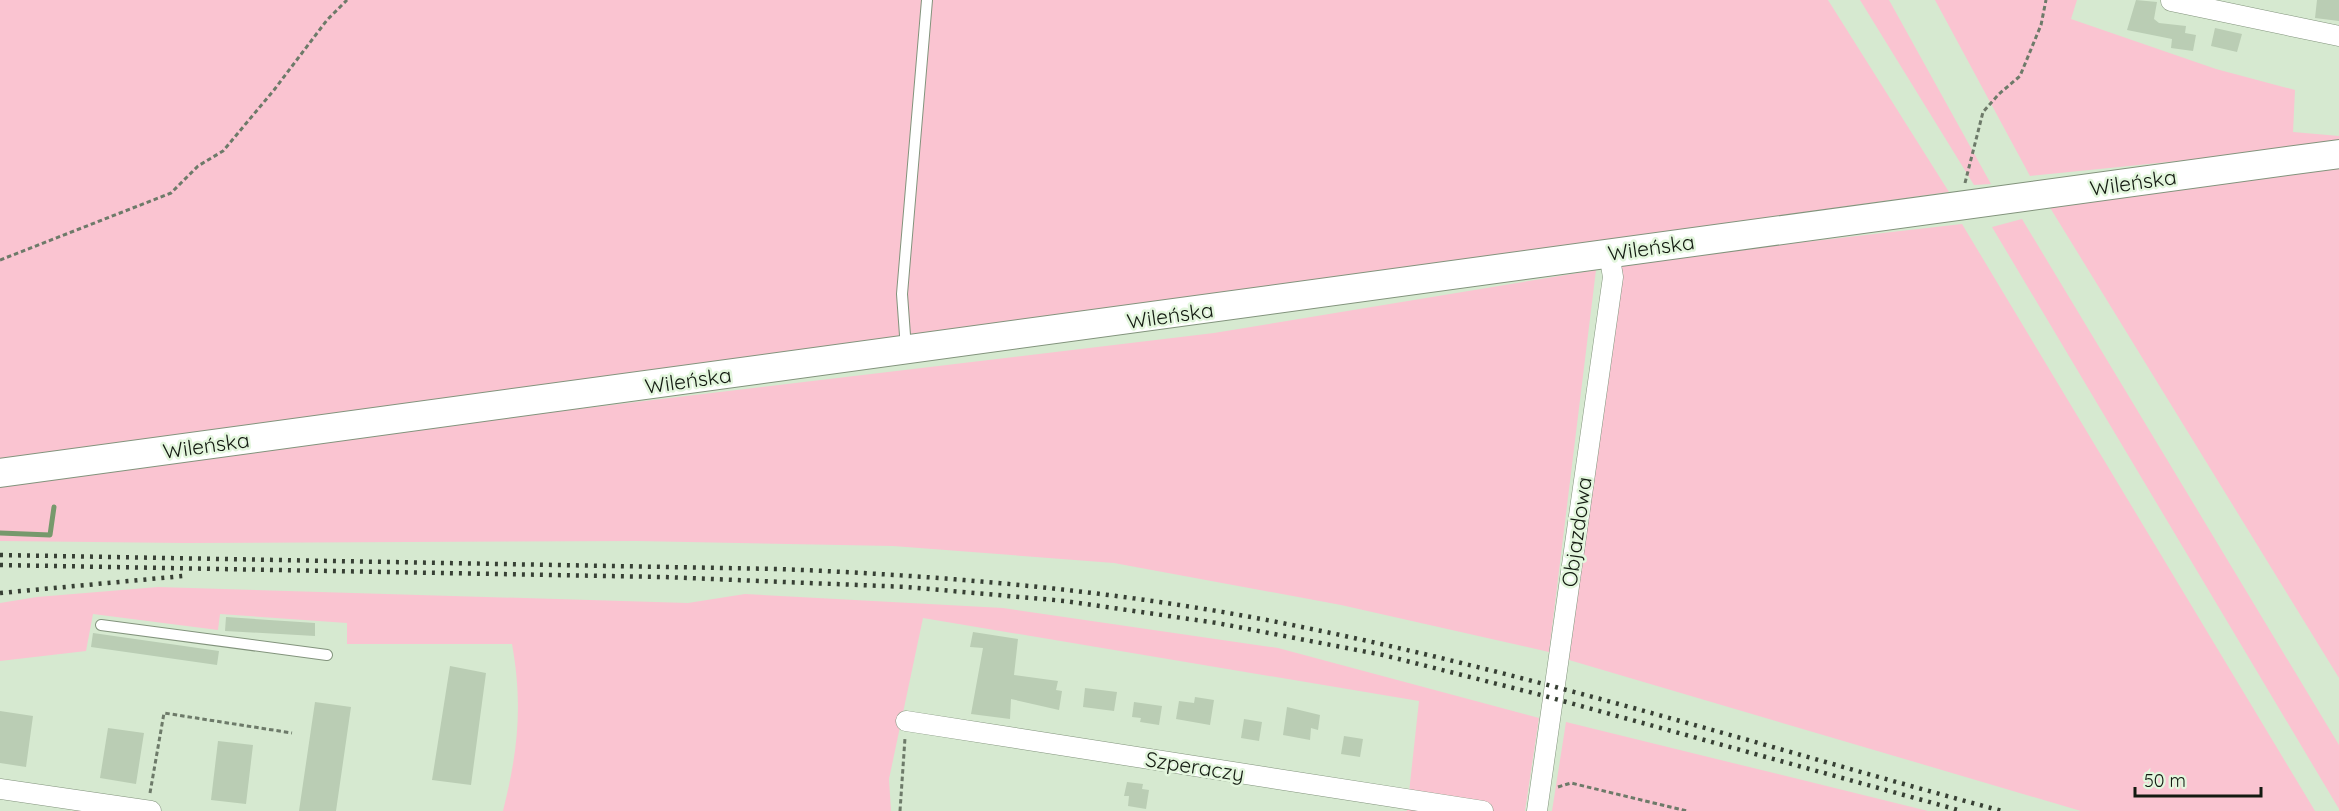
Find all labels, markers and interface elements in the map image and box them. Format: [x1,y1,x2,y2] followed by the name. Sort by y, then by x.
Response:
[2088,163,2178,201] street label: Wileńska
[1606,228,1696,266] street label: Wileńska
[1125,296,1215,334] street label: Wileńska
[643,361,733,399] street label: Wileńska
[161,426,251,464] street label: Wileńska
[1555,475,1597,589] street label: Objazdowa
[1144,745,1246,787] street label: Szperaczy
[2135,760,2261,798] scale bar
[2144,769,2186,792] text: 50 m

